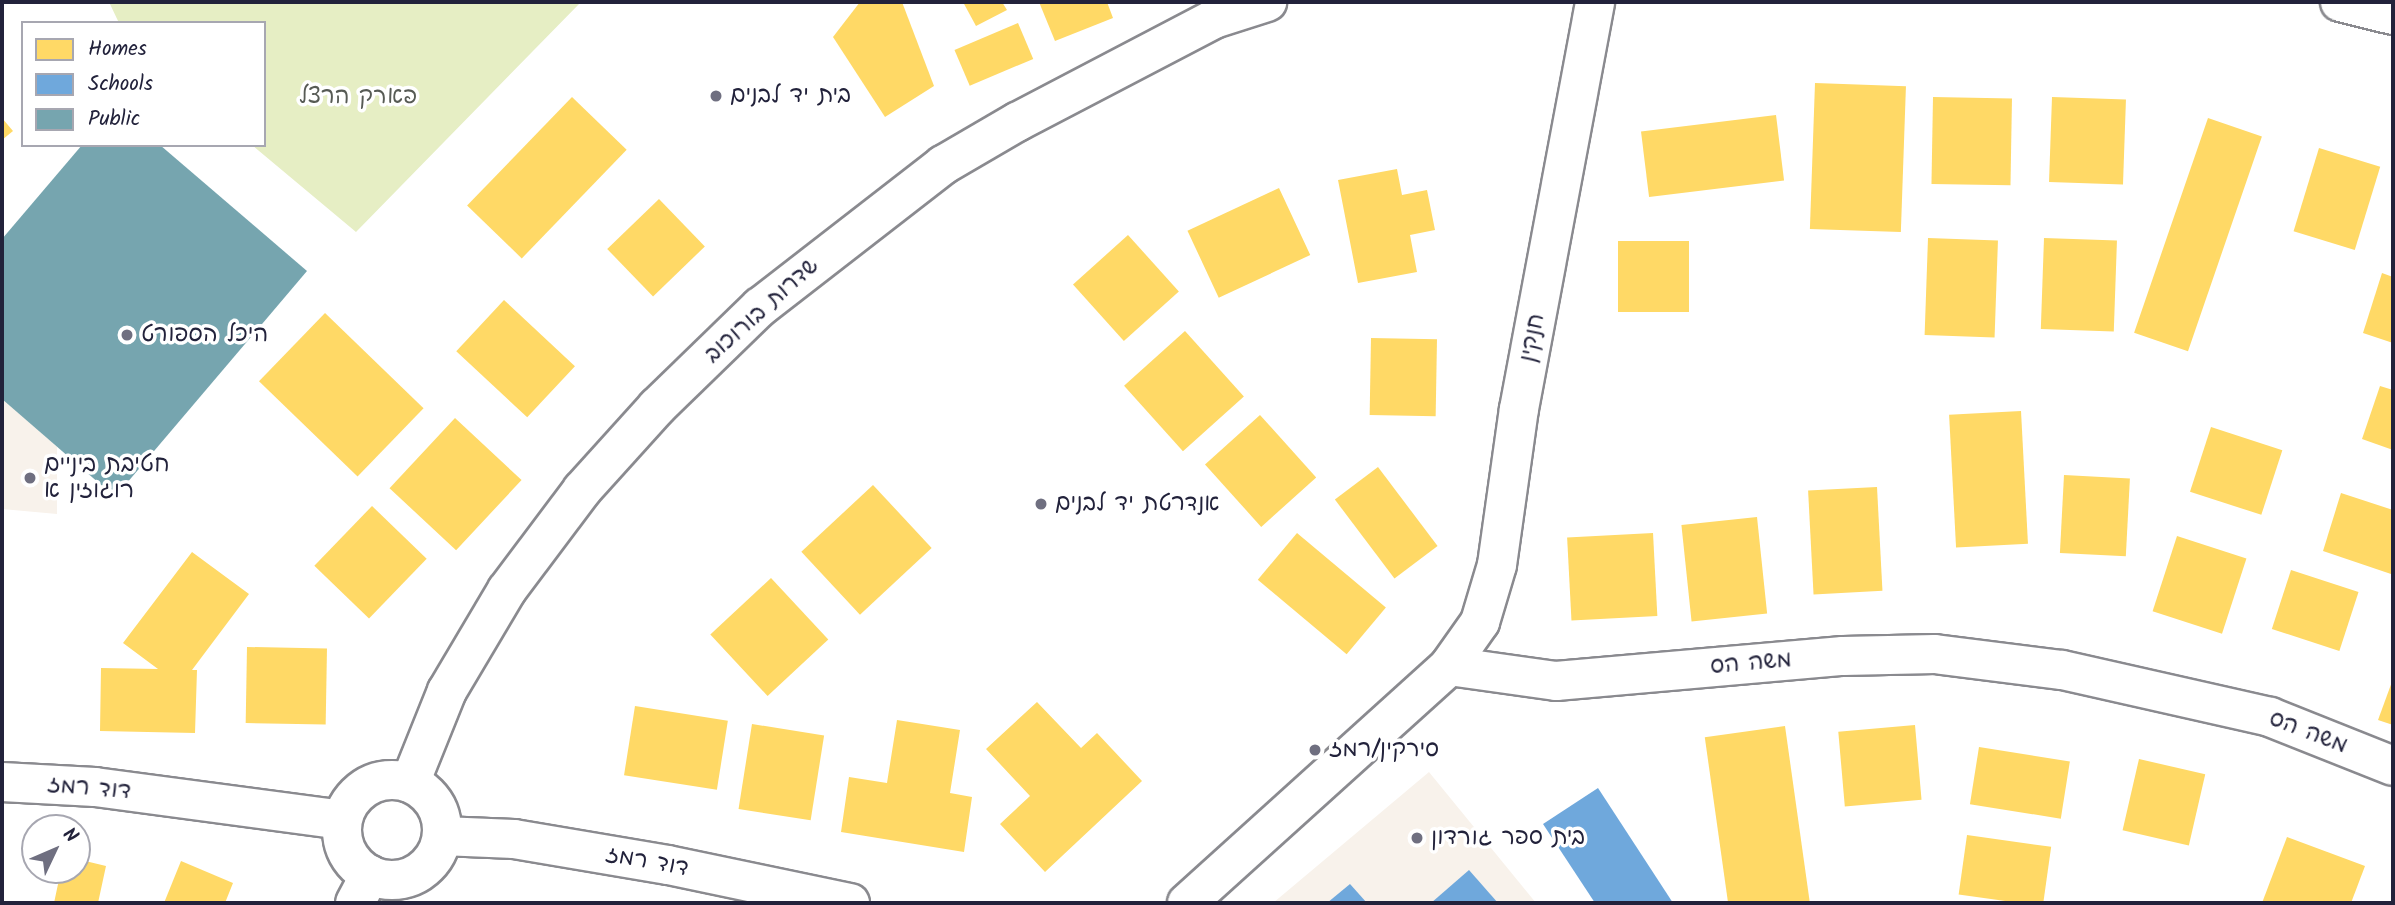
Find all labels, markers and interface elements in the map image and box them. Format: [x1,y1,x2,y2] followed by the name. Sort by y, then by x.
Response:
[21,21,266,147] legend
[88,33,147,66] text: Homes
[88,68,153,101] text: Schools
[730,82,851,110] place label: בית יד לבנים
[299,83,417,111] park label: פארק הרצל
[708,88,724,104] marker: בית יד לבנים
[88,103,140,136] text: Public
[699,253,825,369] street label: שדרות בורוכוב
[1515,311,1551,365] street label: חנקין
[141,321,268,349] place label: היכל הספורט
[119,327,135,343] marker: היכל הספורט
[44,451,170,505] place label: חטיבת ביניים רוגוזין א
[22,470,38,486] marker: חטיבת ביניים רוגוזין א
[1055,490,1220,518] place label: אנדרטת יד לבנים
[1033,496,1049,512] marker: אנדרטת יד לבנים
[1709,647,1793,681] street label: משה הס
[2265,705,2351,761] street label: משה הס
[1329,736,1439,764] place label: סירקין/רמז
[1307,742,1323,758] marker: סירקין/רמז
[46,772,132,806] street label: דוד רמז
[21,814,91,884] north arrow
[55,821,85,851] text: N
[1431,824,1585,852] place label: בית ספר גורדון
[1409,830,1425,846] marker: בית ספר גורדון
[603,841,691,883] street label: דוד רמז

